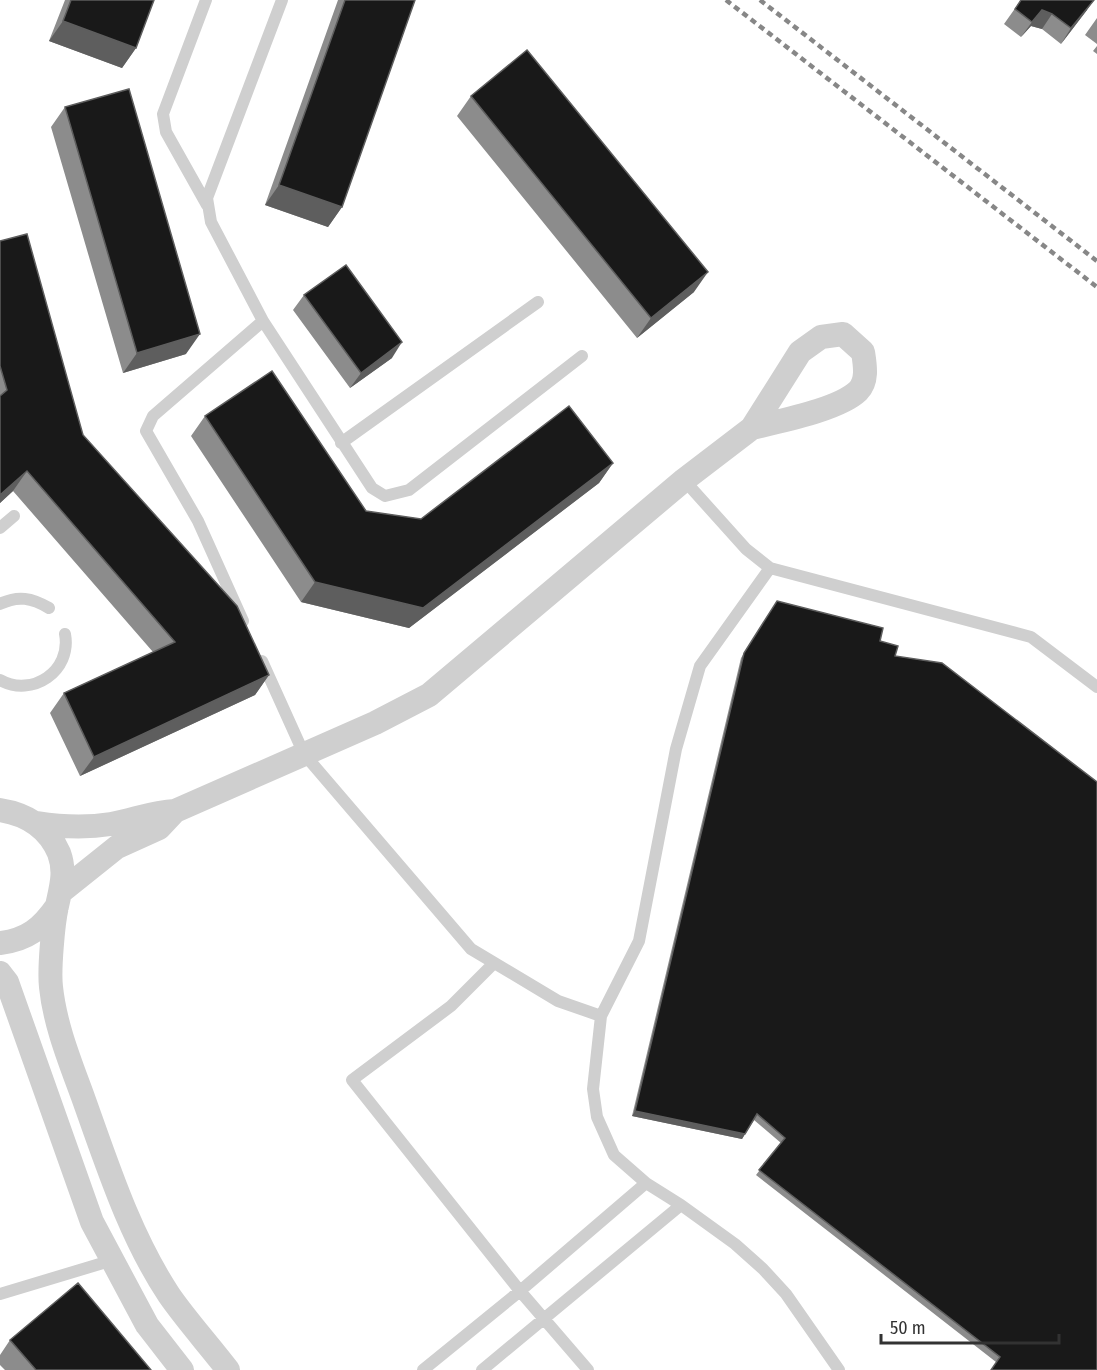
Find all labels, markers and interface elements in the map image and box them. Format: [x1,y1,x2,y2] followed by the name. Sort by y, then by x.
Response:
[881,1307,1060,1345] scale bar
[890,1317,926,1339] text: 50 m

